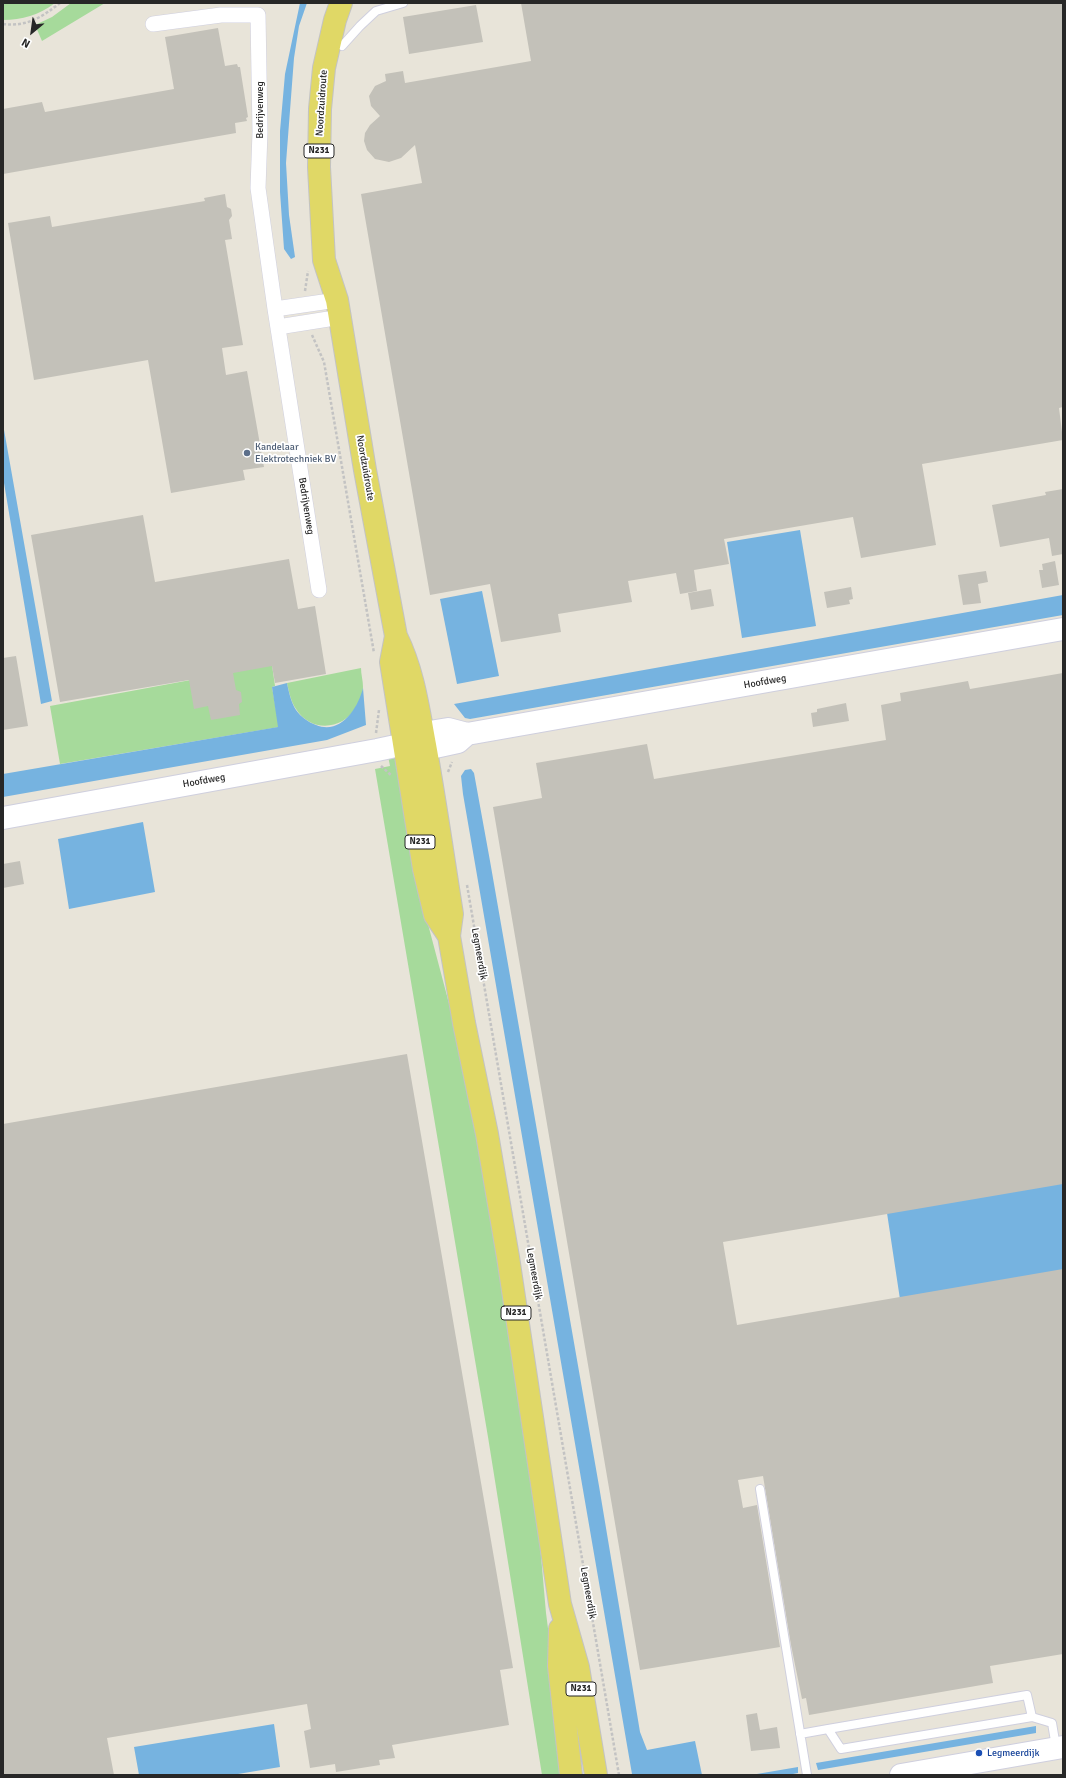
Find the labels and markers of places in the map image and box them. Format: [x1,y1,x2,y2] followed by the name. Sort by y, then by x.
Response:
[255,441,336,464] place label: Kandelaar Elektrotechniek BV
[242,448,252,458] marker: Kandelaar Elektrotechniek BV
[987,1747,1040,1759] place label: Legmeerdijk
[974,1748,984,1758] marker: Legmeerdijk

